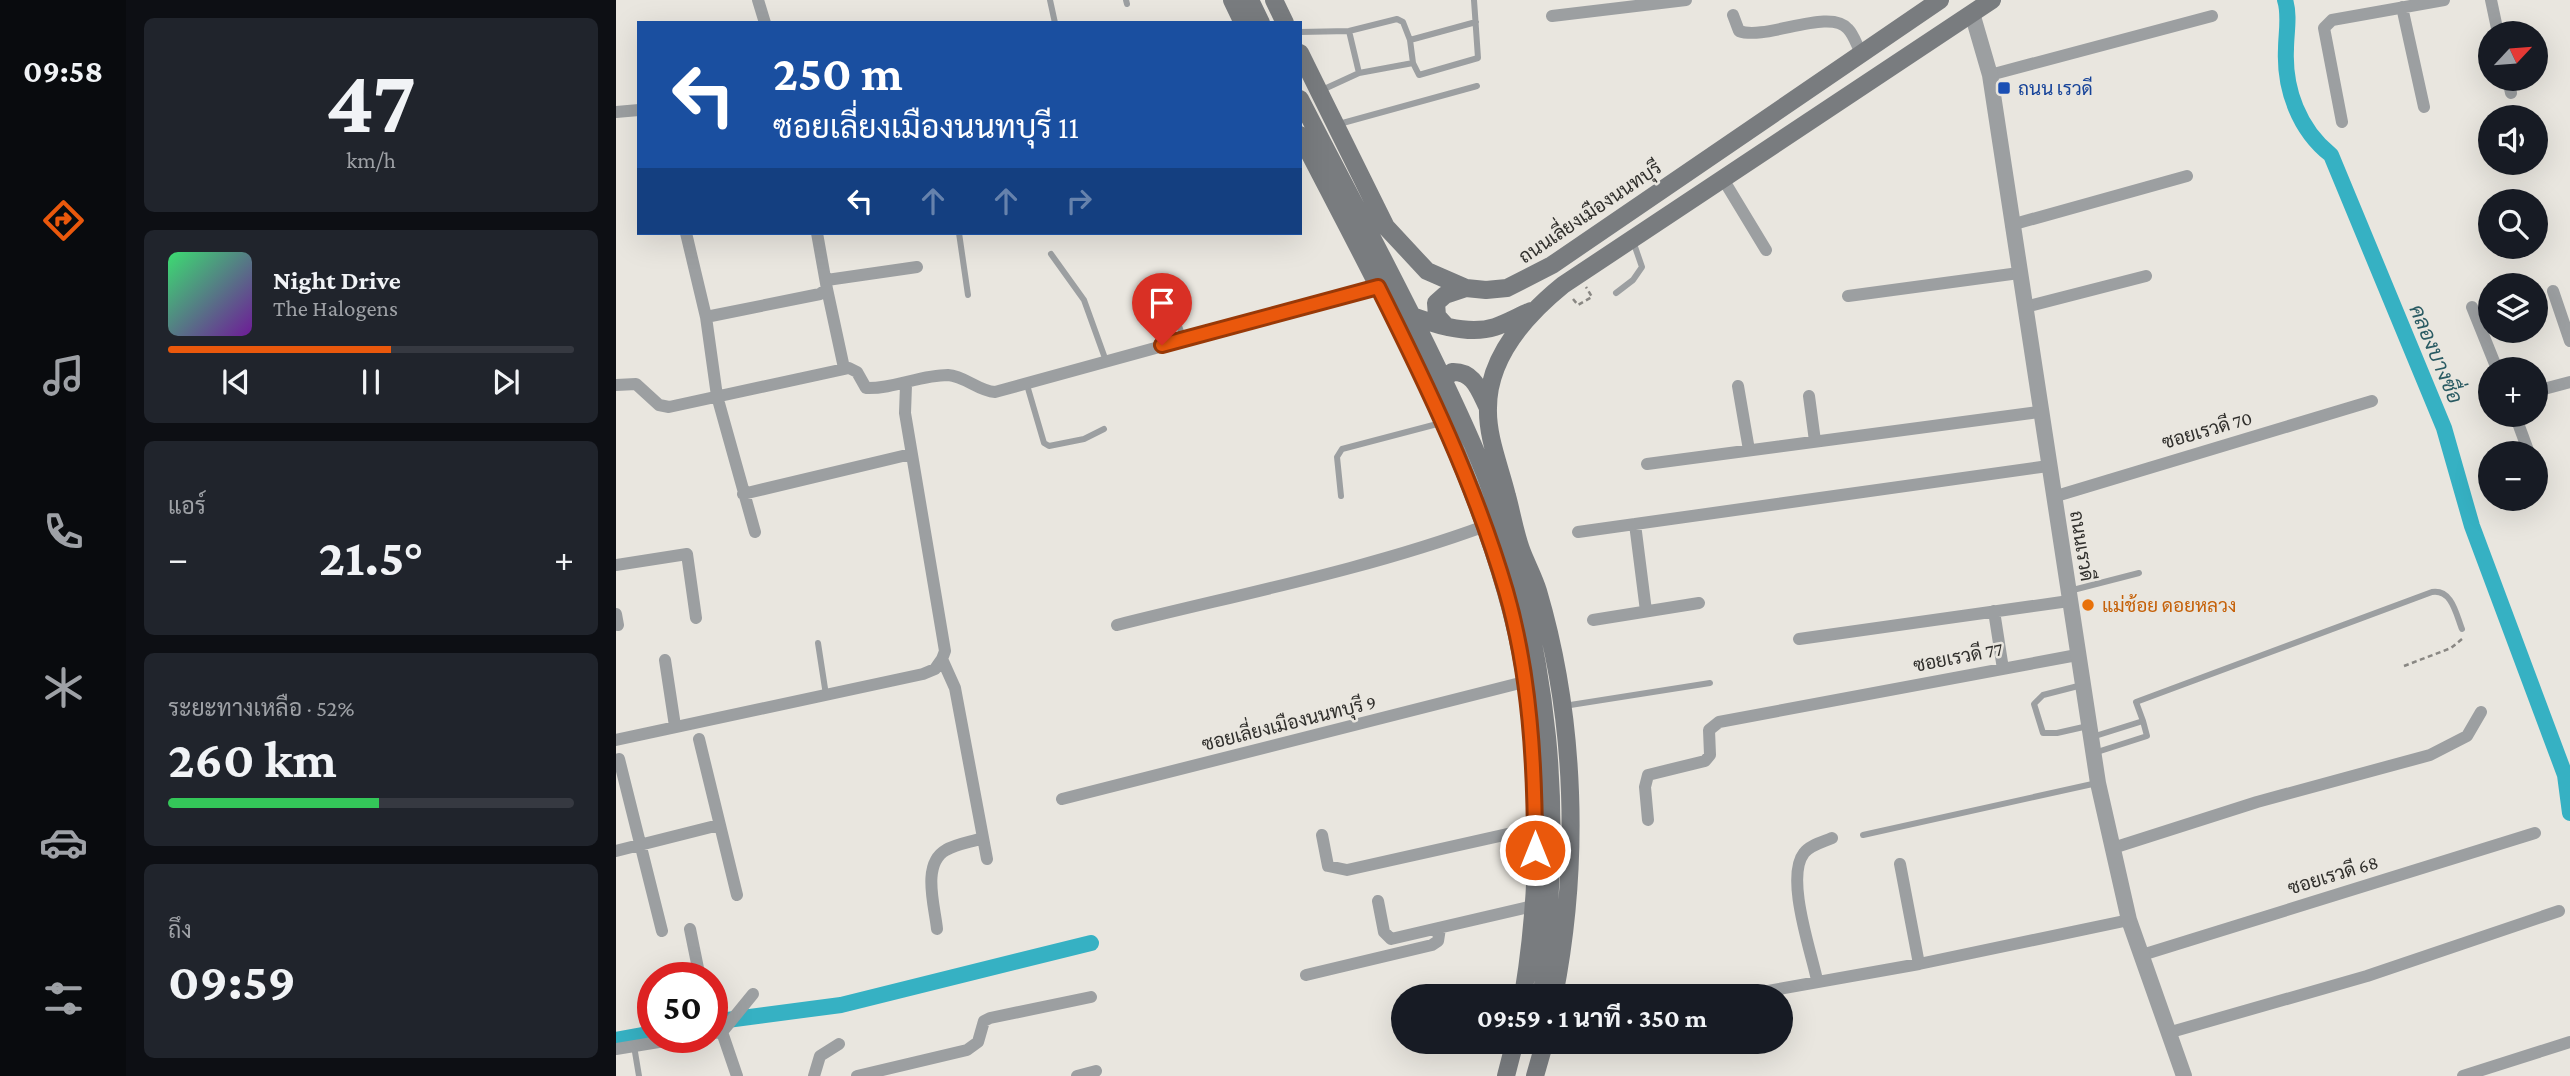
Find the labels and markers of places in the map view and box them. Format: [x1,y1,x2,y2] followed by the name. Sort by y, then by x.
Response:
[2018,76,2093,99] place label: ถนน เรวดี
[1996,80,2012,96] marker: ถนน เรวดี
[1132,273,1192,345] pin
[2102,594,2237,616] place label: แม่ช้อย ดอยหลวง
[2080,597,2096,613] marker: แม่ช้อย ดอยหลวง

